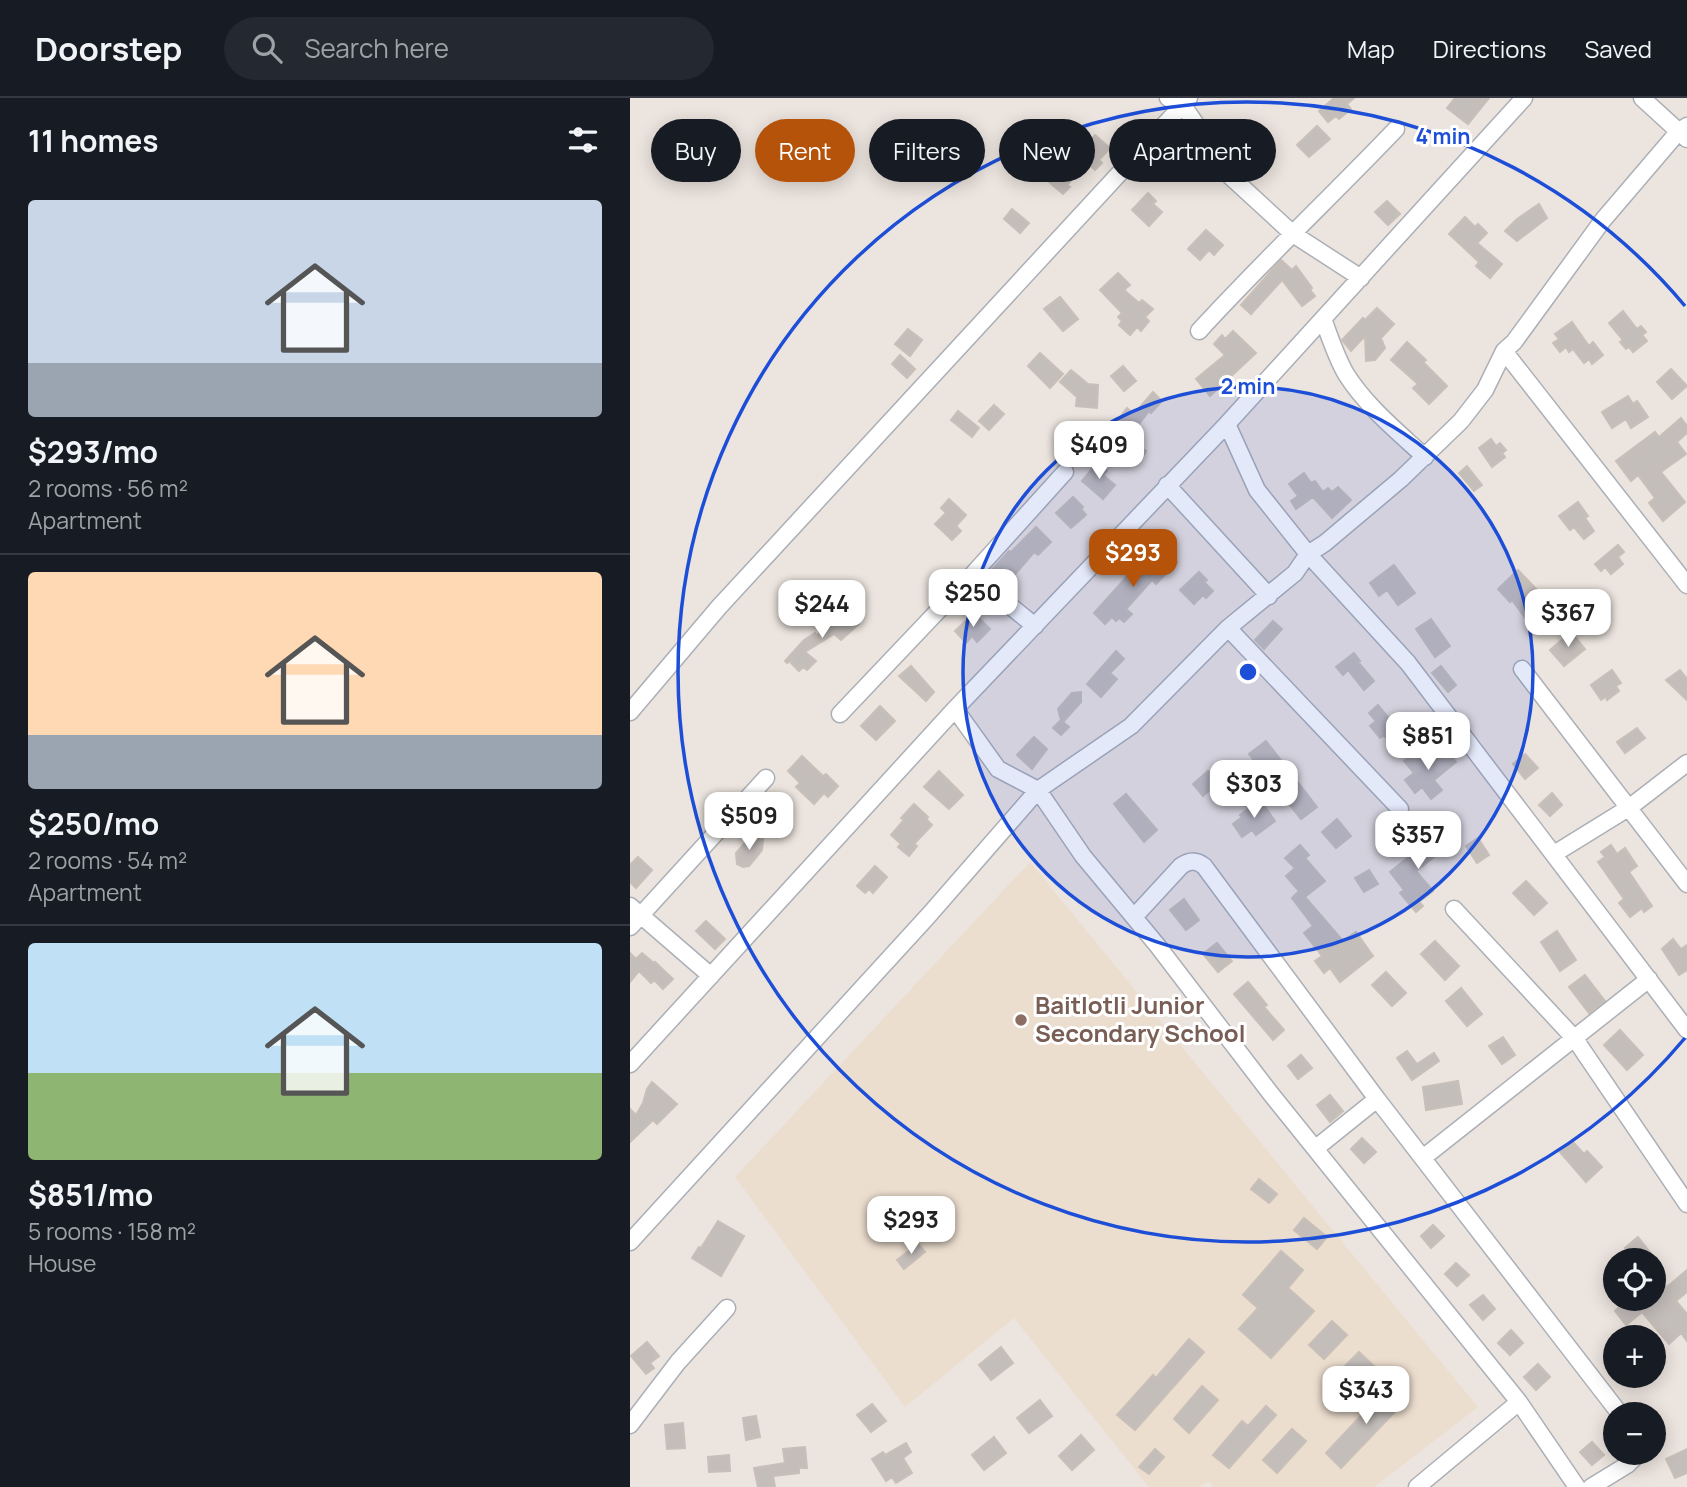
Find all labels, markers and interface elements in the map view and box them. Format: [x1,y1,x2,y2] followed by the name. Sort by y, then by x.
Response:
[224,17,714,80] search box
[35,26,182,71] text: Doorstep
[248,29,286,67] icon: search
[304,30,449,66] text: Search here
[1347,32,1395,65] text: Map
[1433,32,1546,65] text: Directions
[1584,32,1652,65] text: Saved
[651,119,741,182] chip: Buy
[755,119,855,182] chip: Rent
[869,119,985,182] chip: Filters
[999,119,1095,182] chip: New
[1109,119,1276,182] chip: Apartment
[28,120,159,161] text: 11 homes
[564,121,602,159] icon: filters
[1416,122,1470,150] text: 4 min
[252,245,378,371] icon: home
[1221,372,1275,400] text: 2 min
[1058,422,1140,481] pin: $409
[1070,428,1128,460] text: $409
[28,431,158,472] text: $293/mo
[28,472,188,504] text: 2 rooms · 56 m²
[28,504,142,536] text: Apartment
[1092,530,1174,589] pin: $293
[1105,536,1161,568] text: $293
[932,570,1014,629] pin: $250
[945,576,1001,608] text: $250
[781,580,863,640] pin: $244
[794,587,850,619] text: $244
[1527,589,1609,649] pin: $367
[1541,596,1595,628] text: $367
[252,617,378,743] icon: home
[1236,660,1260,684] centre of rings
[1387,712,1469,772] pin: $851
[1402,719,1454,751] text: $851
[1213,760,1295,820] pin: $303
[1226,767,1282,799] text: $303
[708,792,790,852] pin: $509
[720,799,778,831] text: $509
[28,803,159,844] text: $250/mo
[1377,812,1459,871] pin: $357
[1391,818,1445,850] text: $357
[28,844,187,876] text: 2 rooms · 54 m²
[28,876,142,908] text: Apartment
[252,988,378,1114] icon: home
[1035,988,1245,1049] place label: Baitlotli Junior Secondary School
[1013,1012,1029,1028] marker: Baitlotli Junior Secondary School
[28,1174,153,1215] text: $851/mo
[870,1196,952,1256] pin: $293
[883,1203,939,1235] text: $293
[28,1215,196,1247] text: 5 rooms · 158 m²
[28,1247,97,1279] text: House
[1603,1248,1666,1465] map controls
[1603,1248,1666,1311] button: locate
[1603,1325,1666,1388] button: +
[1325,1366,1407,1426] pin: $343
[1338,1373,1394,1405] text: $343
[1603,1402,1666,1465] button: −

